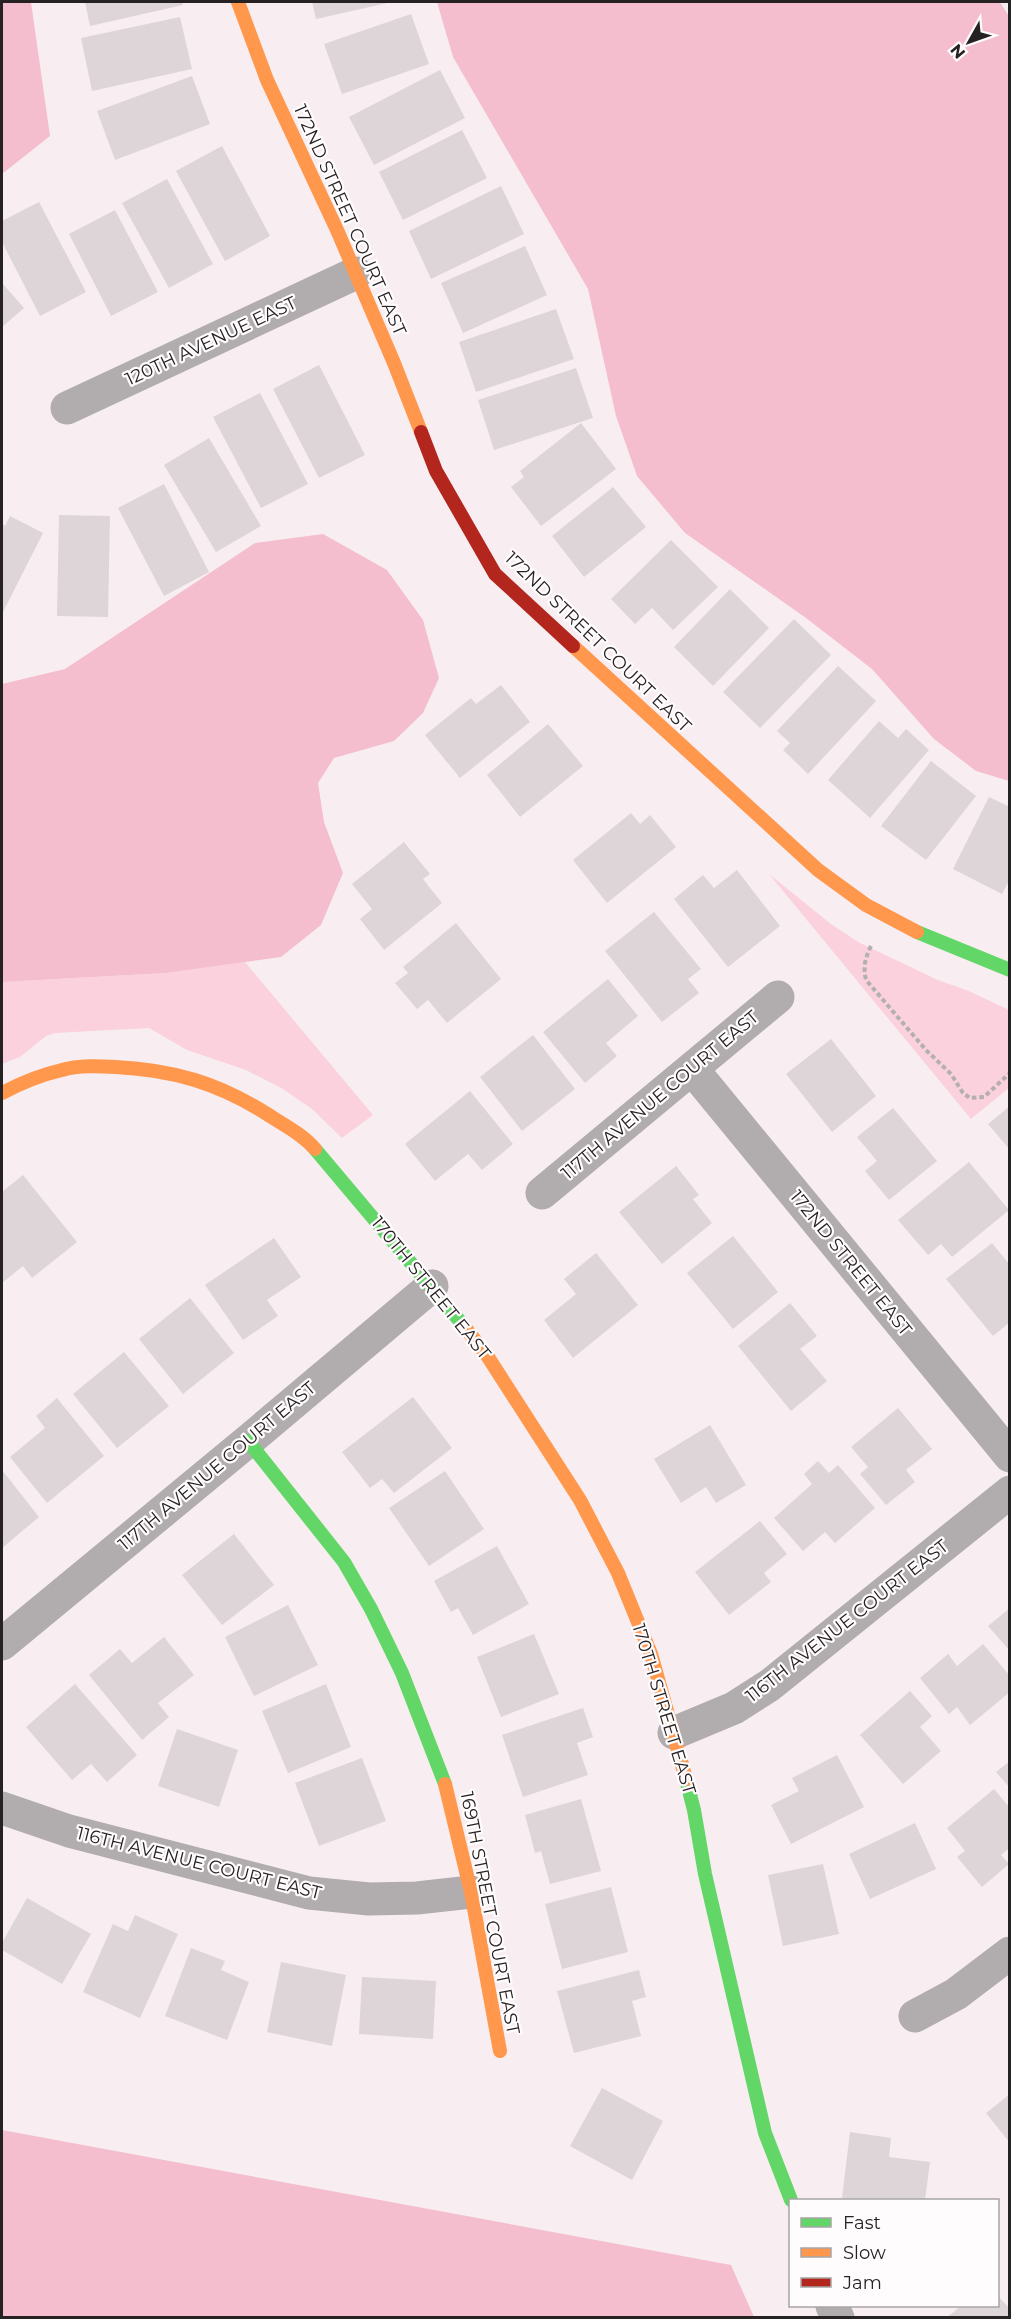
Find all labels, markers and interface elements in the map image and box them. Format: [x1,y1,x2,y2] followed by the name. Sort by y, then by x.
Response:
[939,12,999,72] north arrow
[946,40,969,62] text: N
[289,101,411,339] street label: 172ND STREET COURT EAST
[122,291,301,390] street label: 120TH AVENUE EAST
[500,547,696,737] street label: 172ND STREET COURT EAST
[557,1005,764,1184] street label: 117TH AVENUE COURT EAST
[785,1186,917,1341] street label: 172ND STREET EAST
[367,1212,496,1364] street label: 170TH STREET EAST
[114,1376,321,1555] street label: 117TH AVENUE COURT EAST
[741,1535,953,1707] street label: 116TH AVENUE COURT EAST
[628,1621,701,1798] street label: 170TH STREET EAST
[456,1790,524,2037] street label: 169TH STREET COURT EAST
[74,1822,324,1904] street label: 116TH AVENUE COURT EAST
[789,2199,999,2307] legend
[843,2212,881,2234] text: Fast
[843,2242,886,2264] text: Slow
[842,2272,882,2294] text: Jam

